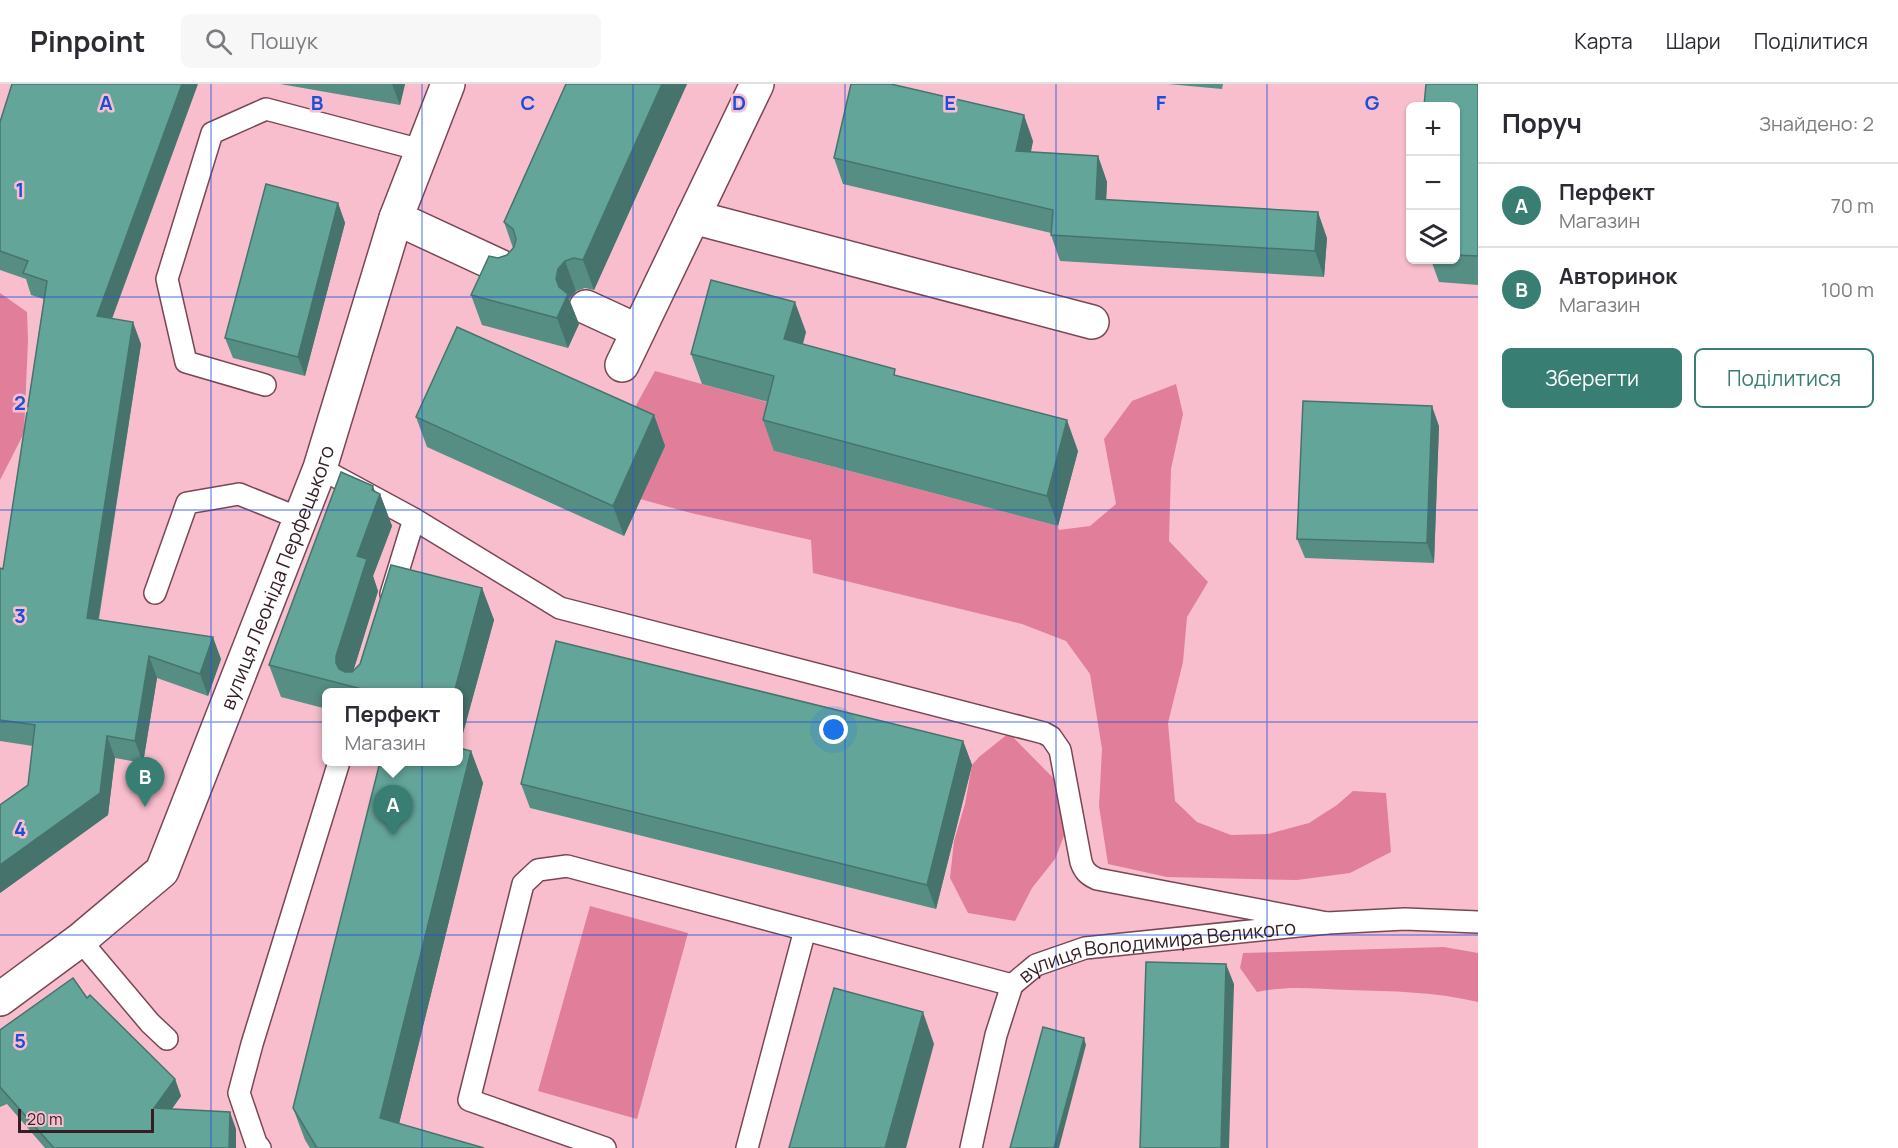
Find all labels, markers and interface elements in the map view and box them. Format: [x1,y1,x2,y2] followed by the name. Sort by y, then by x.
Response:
[181,14,601,68] search box
[30,22,145,60] text: Pinpoint
[202,25,235,58] icon: search
[250,26,318,56] text: Пошук
[1574,27,1633,55] text: Карта
[1666,27,1721,55] text: Шари
[1754,27,1868,55] text: Поділитися
[99,89,113,116] text: A
[311,89,324,116] text: B
[521,89,535,116] text: C
[732,89,746,116] text: D
[944,89,956,116] text: E
[1156,89,1167,116] text: F
[1365,89,1380,116] text: G
[1406,102,1460,264] map controls
[1406,102,1460,156] button: +
[1502,105,1582,141] text: Поруч
[1759,110,1874,137] text: Знайдено: 2
[1406,156,1460,210] button: −
[16,176,24,203] text: 1
[1559,177,1655,207] text: Перфект
[1515,192,1528,219] text: A
[1831,192,1874,219] text: 70 m
[1559,207,1640,234] text: Магазин
[1406,210,1460,264] button: layers
[1559,261,1677,291] text: Авторинок
[1515,276,1528,303] text: B
[1821,276,1874,303] text: 100 m
[1559,291,1640,318] text: Магазин
[1502,348,1682,408] button: Зберегти
[1694,348,1874,408] button: Поділитися
[14,389,26,416] text: 2
[213,442,340,713] street label: вулиця Леоніда Перфецького
[14,602,26,629] text: 3
[322,688,463,766] popup
[344,699,441,729] text: Перфект
[819,715,848,744] your location
[344,729,426,756] text: Магазин
[126,758,164,807] pin: B
[374,786,412,835] pin: A
[14,815,26,842] text: 4
[1012,913,1297,988] street label: вулиця Володимира Великого
[14,1027,26,1054] text: 5
[18,1106,154,1134] scale bar
[27,1108,63,1130] text: 20 m

